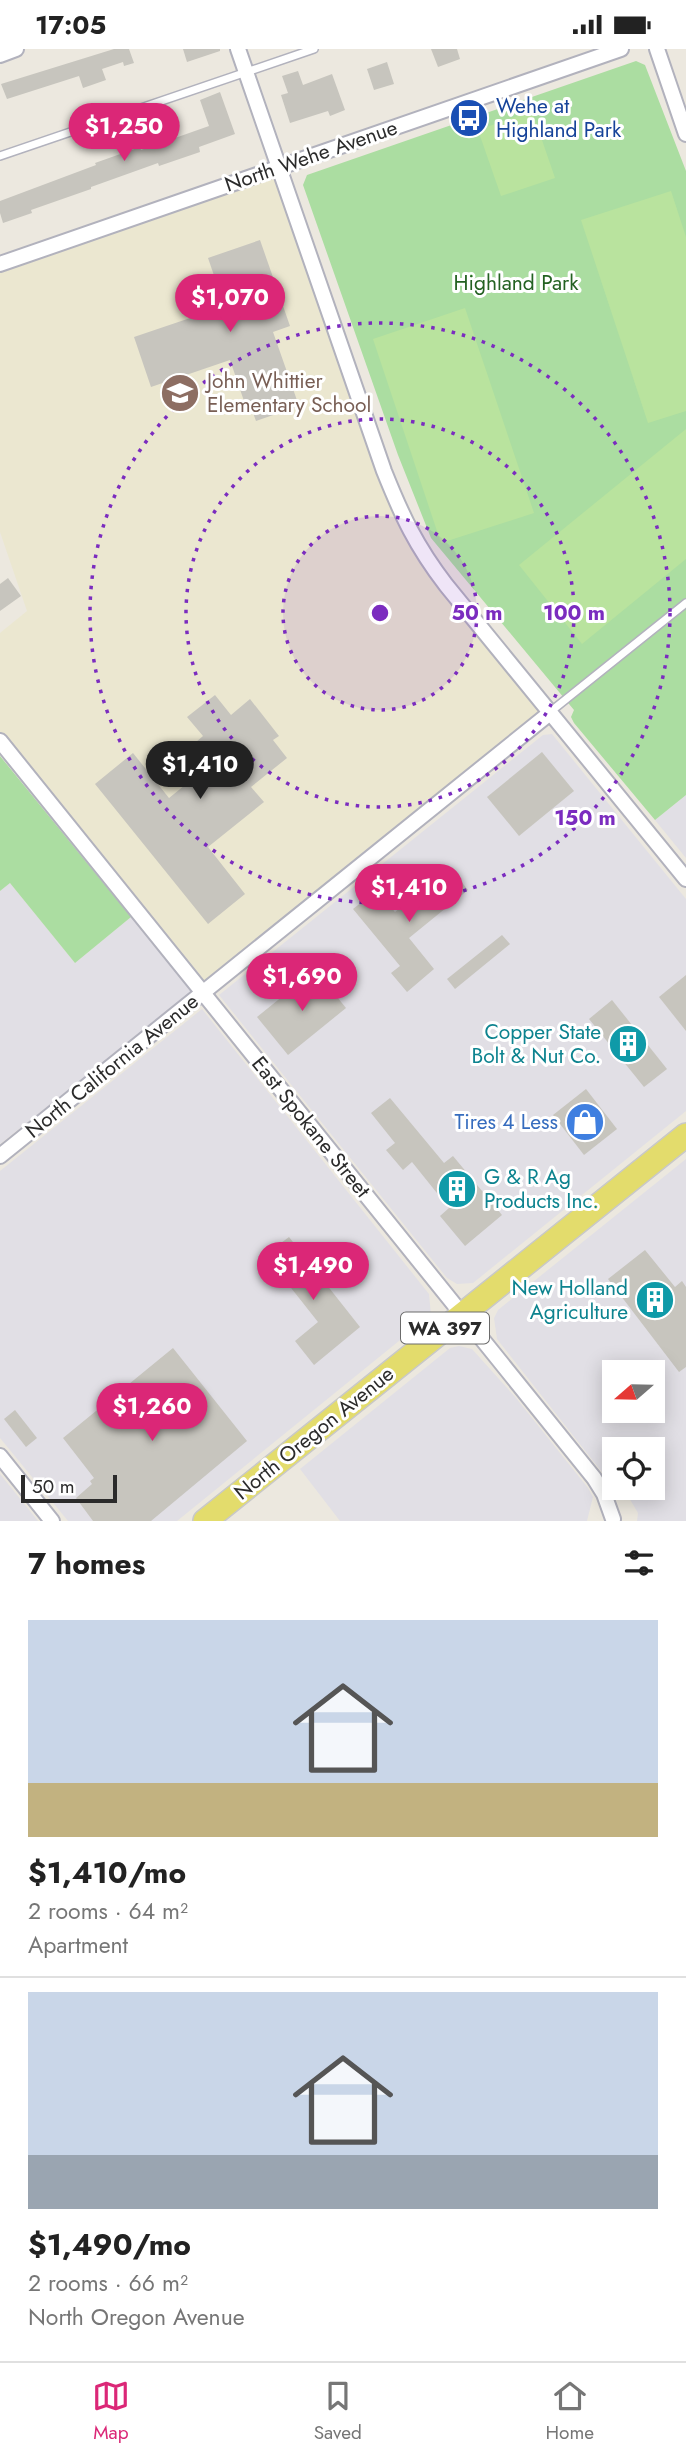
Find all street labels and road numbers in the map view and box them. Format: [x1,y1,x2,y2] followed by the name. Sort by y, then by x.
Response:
[221,112,402,200] street label: North Wehe Avenue
[19,987,205,1145] street label: North California Avenue
[245,1050,377,1204] street label: East Spokane Street
[401,1313,489,1343] road number: WA 397
[228,1359,400,1507] street label: North Oregon Avenue

